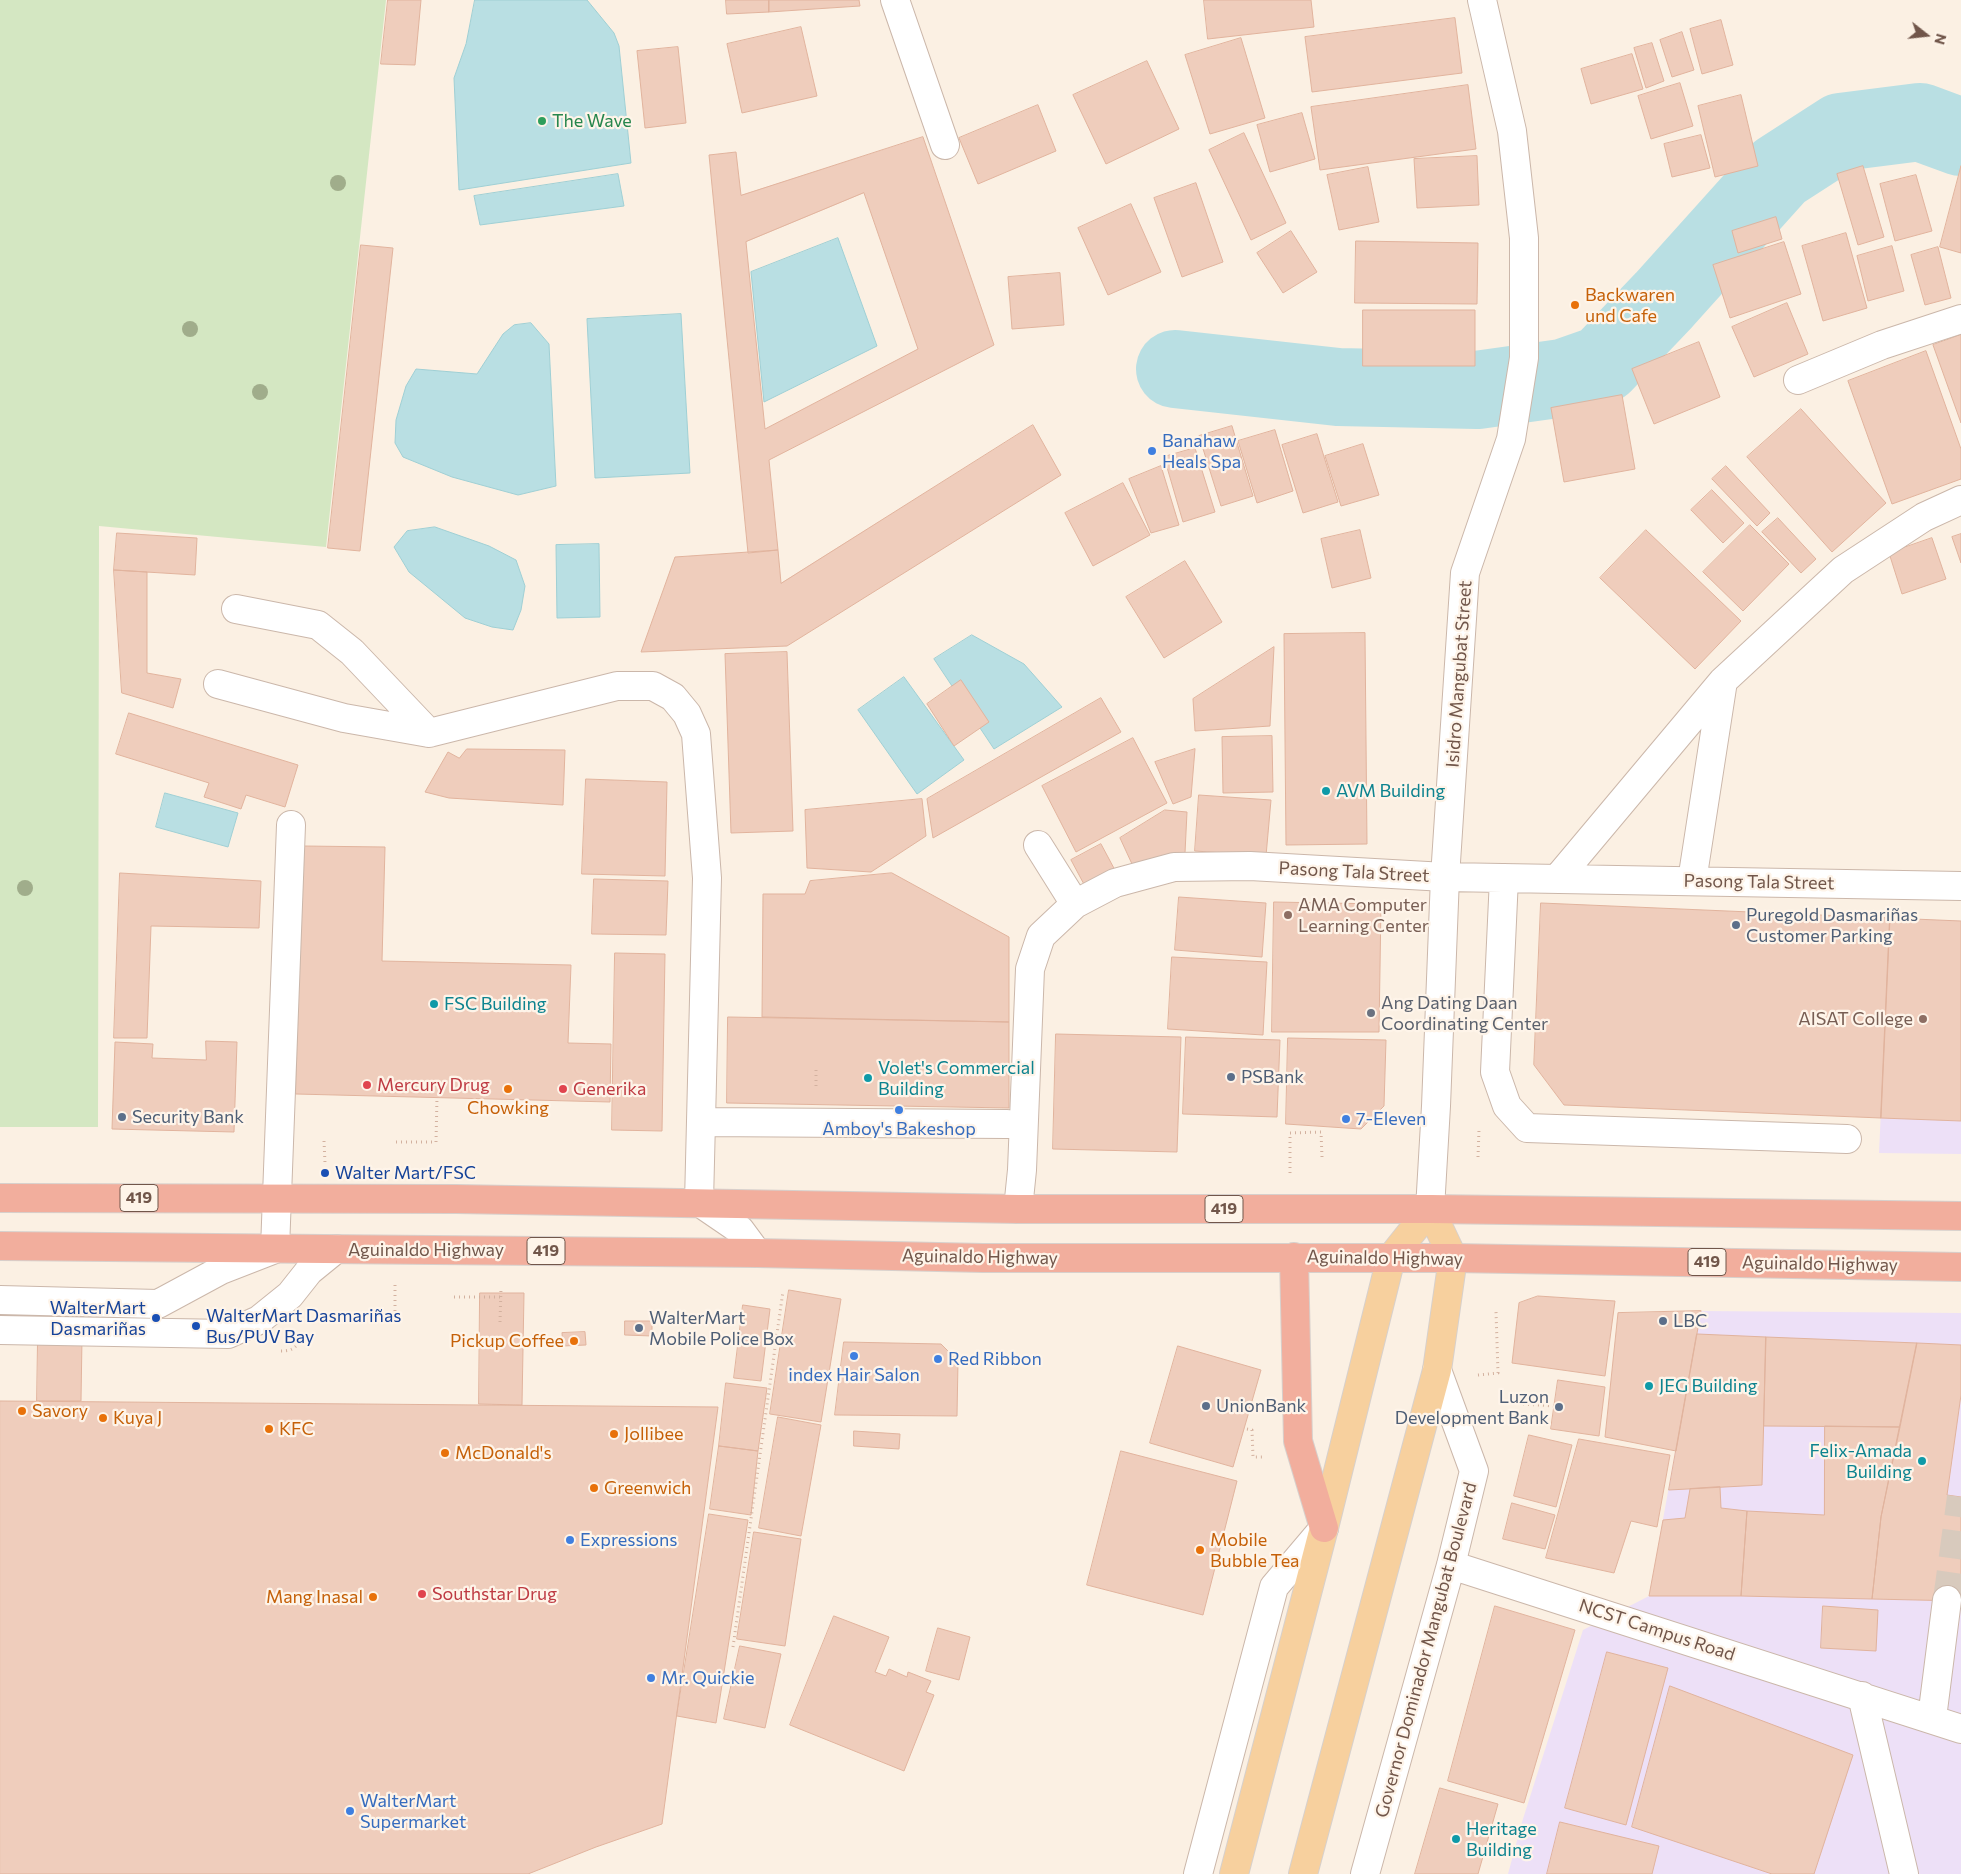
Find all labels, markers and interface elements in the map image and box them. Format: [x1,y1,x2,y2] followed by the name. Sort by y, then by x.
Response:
[1901,10,1951,60] north arrow
[1931,32,1951,47] text: N
[552,110,632,132] place label: The Wave
[536,115,548,127] marker: The Wave
[1585,284,1675,326] place label: Backwaren und Cafe
[1569,299,1581,311] marker: Backwaren und Cafe
[1162,430,1241,472] place label: Banahaw Heals Spa
[1146,445,1158,457] marker: Banahaw Heals Spa
[1442,580,1476,768] street label: Isidro Mangubat Street
[1336,780,1445,802] place label: AVM Building
[1320,785,1332,797] marker: AVM Building
[1278,857,1430,887] street label: Pasong Tala Street
[1683,870,1835,894] street label: Pasong Tala Street
[1298,894,1429,936] place label: AMA Computer Learning Center
[1746,904,1918,946] place label: Puregold Dasmariñas Customer Parking
[1282,909,1294,921] marker: AMA Computer Learning Center
[1730,919,1742,931] marker: Puregold Dasmariñas Customer Parking
[1381,992,1548,1034] place label: Ang Dating Daan Coordinating Center
[444,993,547,1015] place label: FSC Building
[428,998,440,1010] marker: FSC Building
[1365,1007,1377,1019] marker: Ang Dating Daan Coordinating Center
[1798,1008,1913,1030] place label: AISAT College
[1917,1013,1929,1025] marker: AISAT College
[878,1057,1035,1100] place label: Volet's Commercial Building
[1241,1066,1304,1088] place label: PSBank
[1225,1071,1237,1083] marker: PSBank
[862,1072,874,1084] marker: Volet's Commercial Building
[377,1074,490,1096] place label: Mercury Drug
[573,1078,646,1100] place label: Generika
[361,1079,373,1091] marker: Mercury Drug
[502,1083,514,1095] marker: Chowking
[557,1083,569,1095] marker: Generika
[467,1097,549,1119] place label: Chowking
[893,1104,905,1116] marker: Amboy's Bakeshop
[132,1106,244,1128] place label: Security Bank
[1356,1108,1426,1130] place label: 7-Eleven
[116,1111,128,1123] marker: Security Bank
[1340,1113,1352,1125] marker: 7-Eleven
[822,1118,976,1140] place label: Amboy's Bakeshop
[335,1162,476,1184] place label: Walter Mart/FSC
[319,1167,331,1179] marker: Walter Mart/FSC
[120,1184,158,1212] road number: 419
[1205,1196,1243,1222] road number: 419
[527,1238,565,1264] road number: 419
[348,1239,504,1261] street label: Aguinaldo Highway
[902,1245,1058,1269] street label: Aguinaldo Highway
[1307,1246,1463,1270] street label: Aguinaldo Highway
[1688,1248,1726,1276] road number: 419
[1742,1252,1898,1276] street label: Aguinaldo Highway
[50,1297,146,1340] place label: WalterMart Dasmariñas
[206,1305,402,1348] place label: WalterMart Dasmariñas Bus/PUV Bay
[649,1307,794,1350] place label: WalterMart Mobile Police Box
[1673,1310,1707,1332] place label: LBC
[150,1312,162,1324] marker: WalterMart Dasmariñas
[1657,1315,1669,1327] marker: LBC
[190,1320,202,1332] marker: WalterMart Dasmariñas Bus/PUV Bay
[633,1322,645,1334] marker: WalterMart Mobile Police Box
[450,1330,564,1352] place label: Pickup Coffee
[568,1335,580,1347] marker: Pickup Coffee
[948,1348,1042,1370] place label: Red Ribbon
[848,1350,860,1362] marker: index Hair Salon
[932,1353,944,1365] marker: Red Ribbon
[788,1364,920,1386] place label: index Hair Salon
[1659,1375,1758,1397] place label: JEG Building
[1643,1380,1655,1392] marker: JEG Building
[1395,1386,1549,1428] place label: Luzon Development Bank
[1216,1395,1306,1417] place label: UnionBank
[32,1400,88,1422] place label: Savory
[1200,1400,1212,1412] marker: UnionBank
[1553,1401,1565,1413] marker: Luzon Development Bank
[16,1405,28,1417] marker: Savory
[113,1407,162,1429] place label: Kuya J
[97,1412,109,1424] marker: Kuya J
[279,1418,314,1440] place label: KFC
[263,1423,275,1435] marker: KFC
[624,1423,683,1445] place label: Jollibee
[608,1428,620,1440] marker: Jollibee
[1810,1440,1912,1482] place label: Felix-Amada Building
[455,1442,552,1464] place label: McDonald's
[439,1447,451,1459] marker: McDonald's
[1916,1455,1928,1467] marker: Felix-Amada Building
[604,1477,691,1499] place label: Greenwich
[1371,1480,1481,1820] street label: Governor Dominador Mangubat Boulevard
[588,1482,600,1494] marker: Greenwich
[580,1529,678,1551] place label: Expressions
[1210,1529,1300,1572] place label: Mobile Bubble Tea
[564,1534,576,1546] marker: Expressions
[1194,1544,1206,1556] marker: Mobile Bubble Tea
[432,1583,557,1605] place label: Southstar Drug
[266,1586,363,1608] place label: Mang Inasal
[416,1588,428,1600] marker: Southstar Drug
[367,1591,379,1603] marker: Mang Inasal
[1576,1595,1738,1665] street label: NCST Campus Road
[661,1667,754,1689] place label: Mr. Quickie
[645,1672,657,1684] marker: Mr. Quickie
[360,1790,466,1832] place label: WalterMart Supermarket
[344,1805,356,1817] marker: WalterMart Supermarket
[1466,1818,1537,1860] place label: Heritage Building
[1450,1833,1462,1845] marker: Heritage Building

